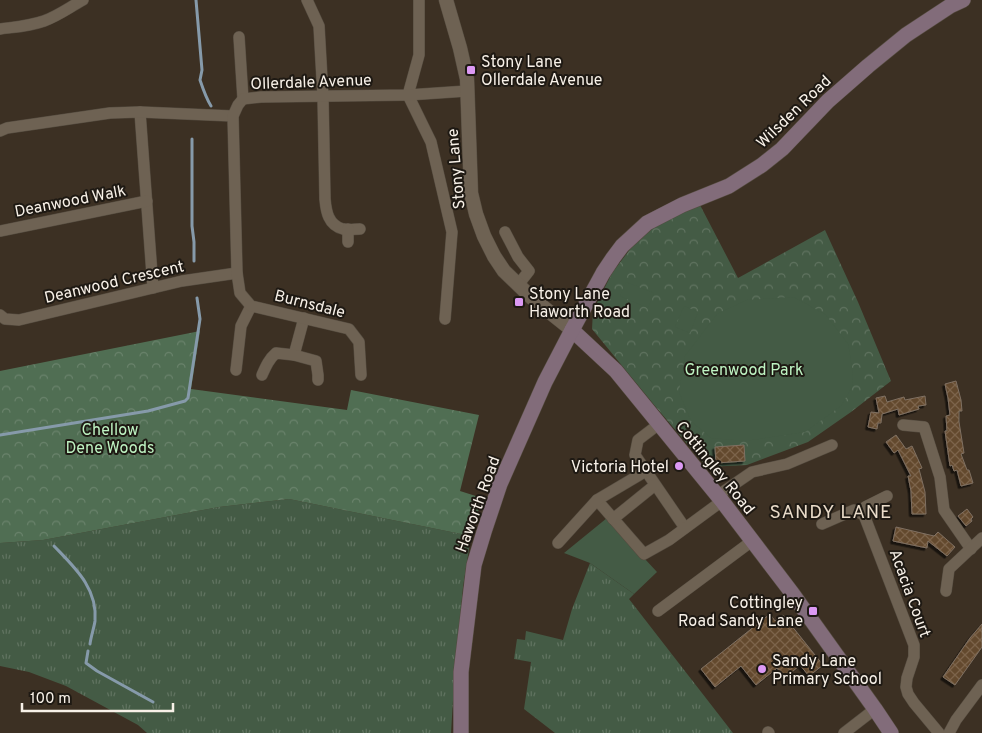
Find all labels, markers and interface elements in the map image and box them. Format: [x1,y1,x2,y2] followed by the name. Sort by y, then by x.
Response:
[481,53,602,91] place label: Stony Lane Ollerdale Avenue
[465,64,477,76] marker: Stony Lane Ollerdale Avenue
[250,71,372,95] street label: Ollerdale Avenue
[753,72,836,153] street label: Wilsden Road
[444,128,470,210] street label: Stony Lane
[13,181,128,223] street label: Deanwood Walk
[43,257,186,309] street label: Deanwood Crescent
[529,285,630,323] place label: Stony Lane Haworth Road
[272,286,347,323] street label: Burnsdale
[513,296,525,308] marker: Stony Lane Haworth Road
[685,361,803,381] park label: Greenwood Park
[671,417,758,519] street label: Cottingley Road
[66,421,154,459] park label: Chellow Dene Woods
[452,454,506,556] street label: Haworth Road
[571,458,669,478] place label: Victoria Hotel
[673,460,685,472] marker: Victoria Hotel
[770,501,892,525] district label: SANDY LANE
[884,547,934,641] street label: Acacia Court
[678,594,803,632] place label: Cottingley Road Sandy Lane
[807,605,819,617] marker: Cottingley Road Sandy Lane
[772,652,882,690] place label: Sandy Lane Primary School
[756,663,768,675] marker: Sandy Lane Primary School
[22,680,174,712] scale bar
[30,690,71,709] text: 100 m

